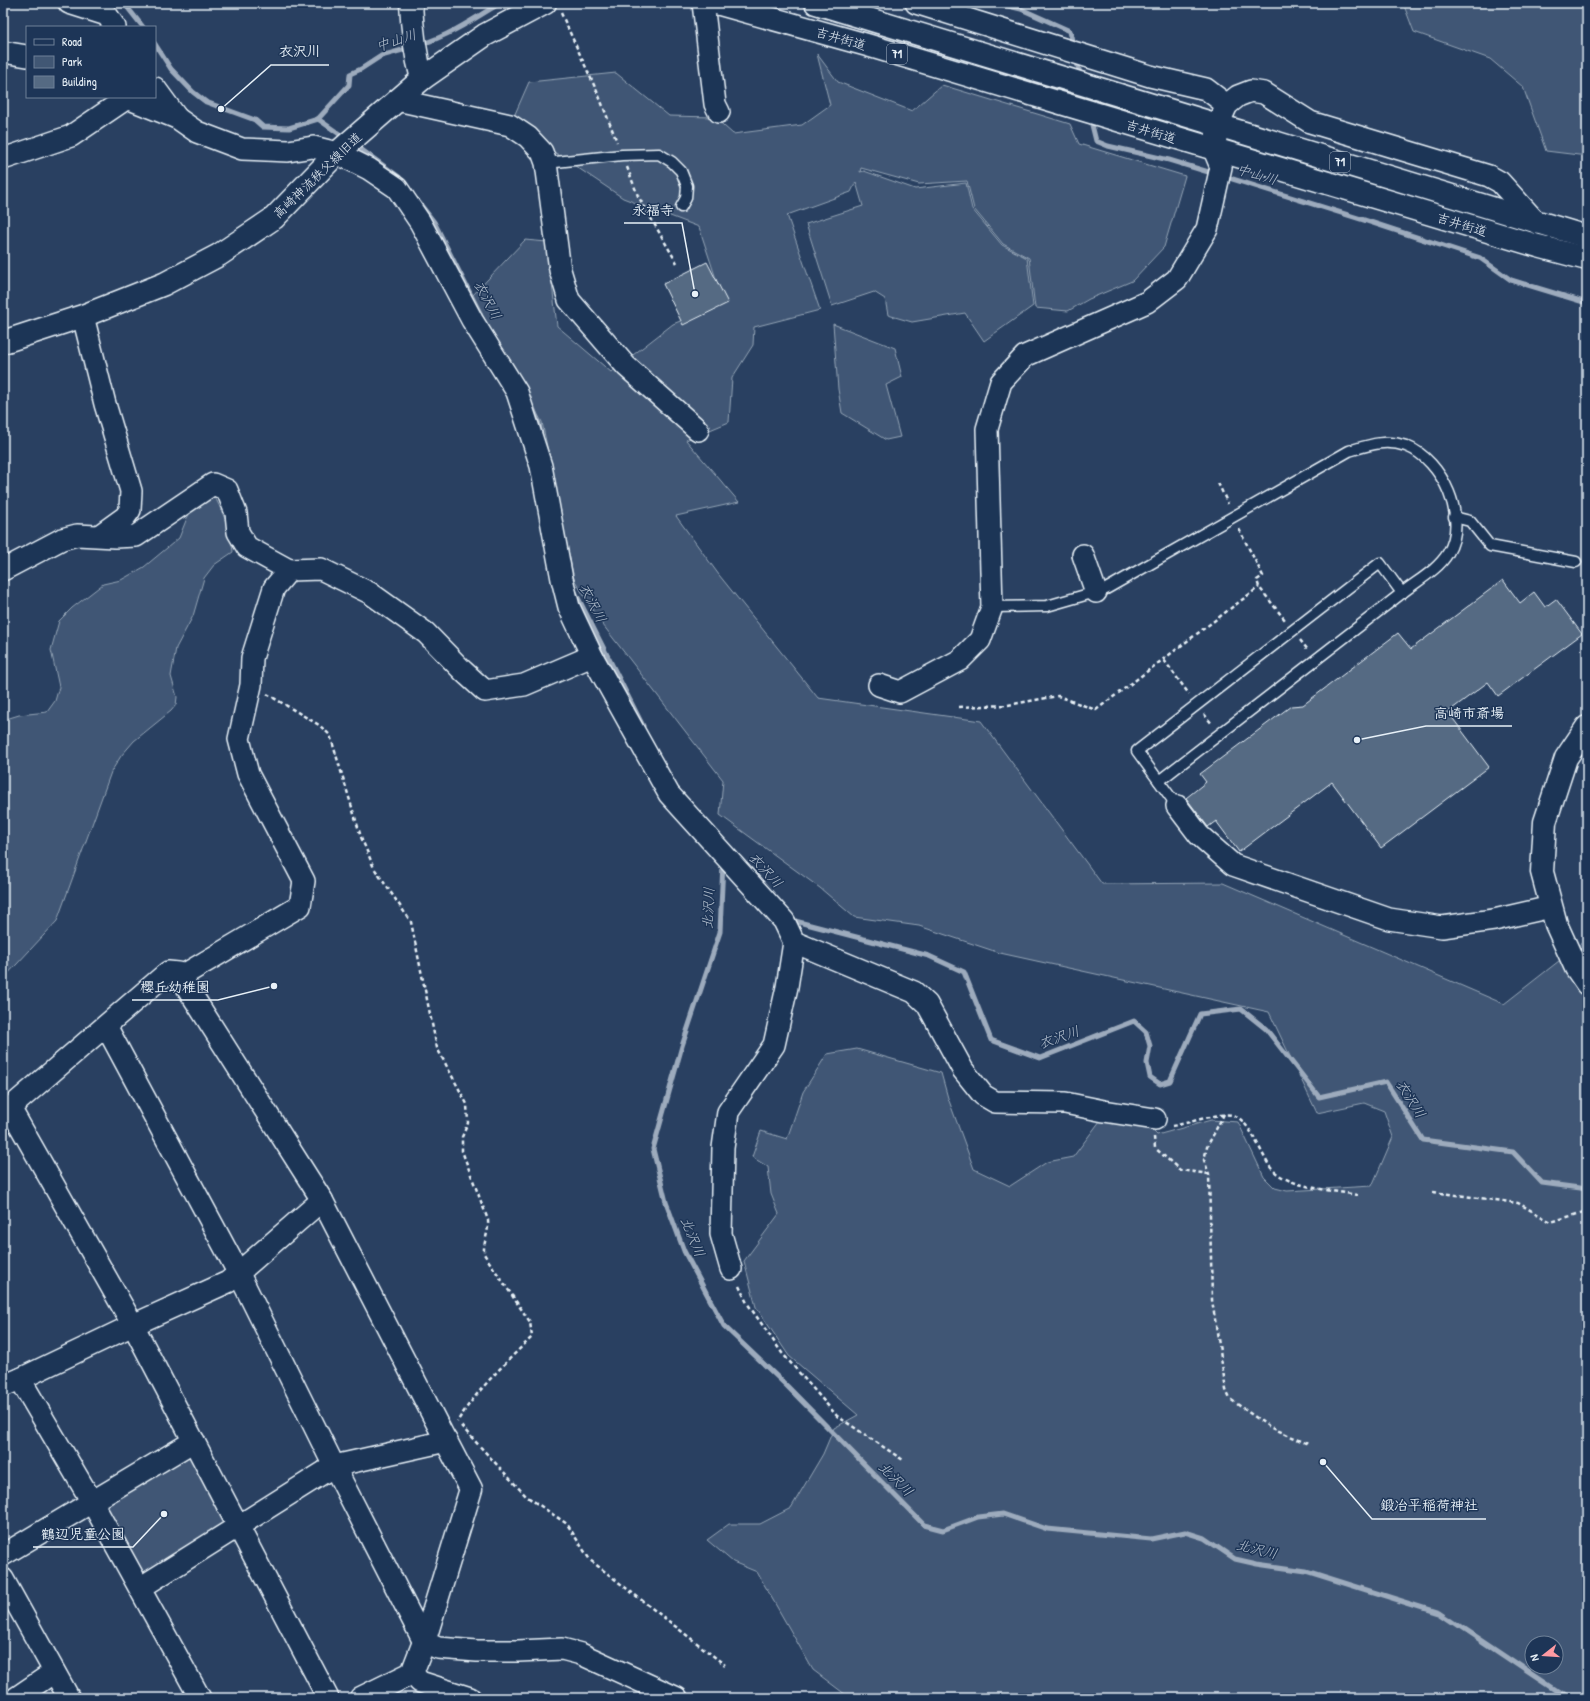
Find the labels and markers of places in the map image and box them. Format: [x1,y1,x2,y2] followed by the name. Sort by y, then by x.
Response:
[271,39,329,65] callout: 衣沢川
[624,197,682,223] callout: 永福寺
[1426,700,1512,726] callout: 高崎市斎場
[132,974,218,1000] callout: 櫻丘幼稚園
[1372,1493,1486,1519] callout: 鍛冶平稲荷神社
[33,1521,133,1547] callout: 鶴辺児童公園

